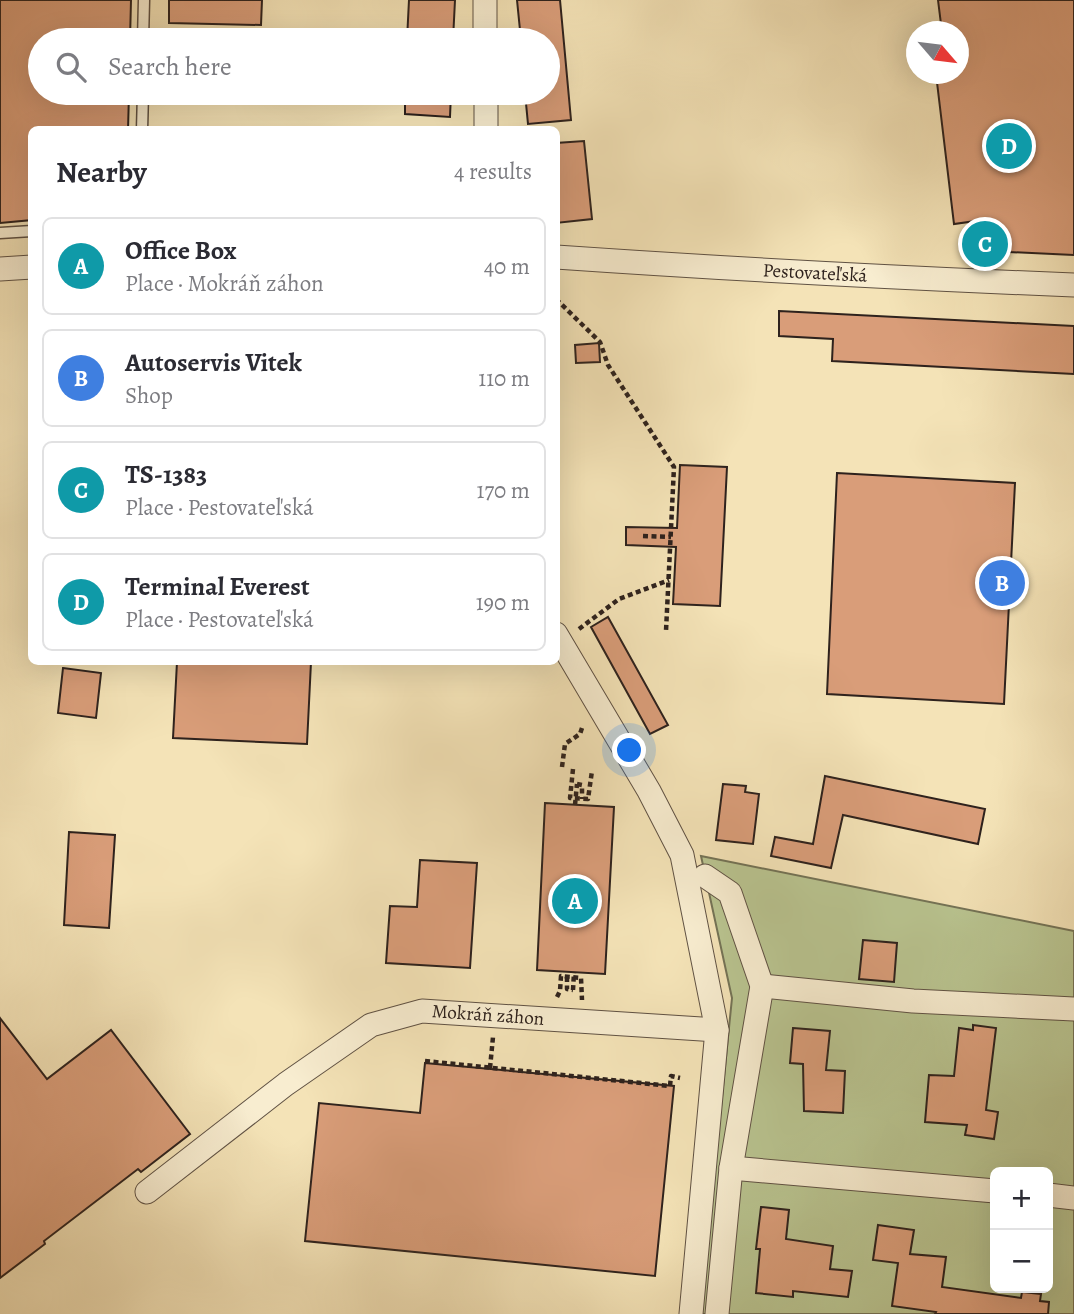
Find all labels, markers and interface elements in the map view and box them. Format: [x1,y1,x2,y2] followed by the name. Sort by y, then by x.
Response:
[906,21,969,84] north arrow
[28,28,560,105] search box
[52,48,90,86] icon: search
[108,49,232,84] text: Search here
[986,120,1032,172] pin: D
[56,152,147,192] text: Nearby
[454,156,532,187] text: 4 results
[962,218,1008,270] pin: C
[125,233,237,268] text: Office Box
[74,251,88,282] text: A
[484,251,530,282] text: 40 m
[762,257,868,289] street label: Pestovateľská
[125,268,324,299] text: Place · Mokráň záhon
[125,345,302,380] text: Autoservis Vitek
[74,363,88,394] text: B
[478,363,530,394] text: 110 m
[125,380,173,411] text: Shop
[125,457,207,492] text: TS-1383
[74,475,88,506] text: C
[477,475,530,506] text: 170 m
[125,492,314,523] text: Place · Pestovateľská
[979,557,1025,609] pin: B
[125,569,310,604] text: Terminal Everest
[73,587,89,618] text: D
[476,587,530,618] text: 190 m
[125,604,314,635] text: Place · Pestovateľská
[612,733,646,767] your location
[552,875,598,927] pin: A
[431,998,545,1032] street label: Mokráň záhon
[990,1167,1053,1293] map controls
[990,1167,1053,1230] button: +
[990,1230,1053,1293] button: −

